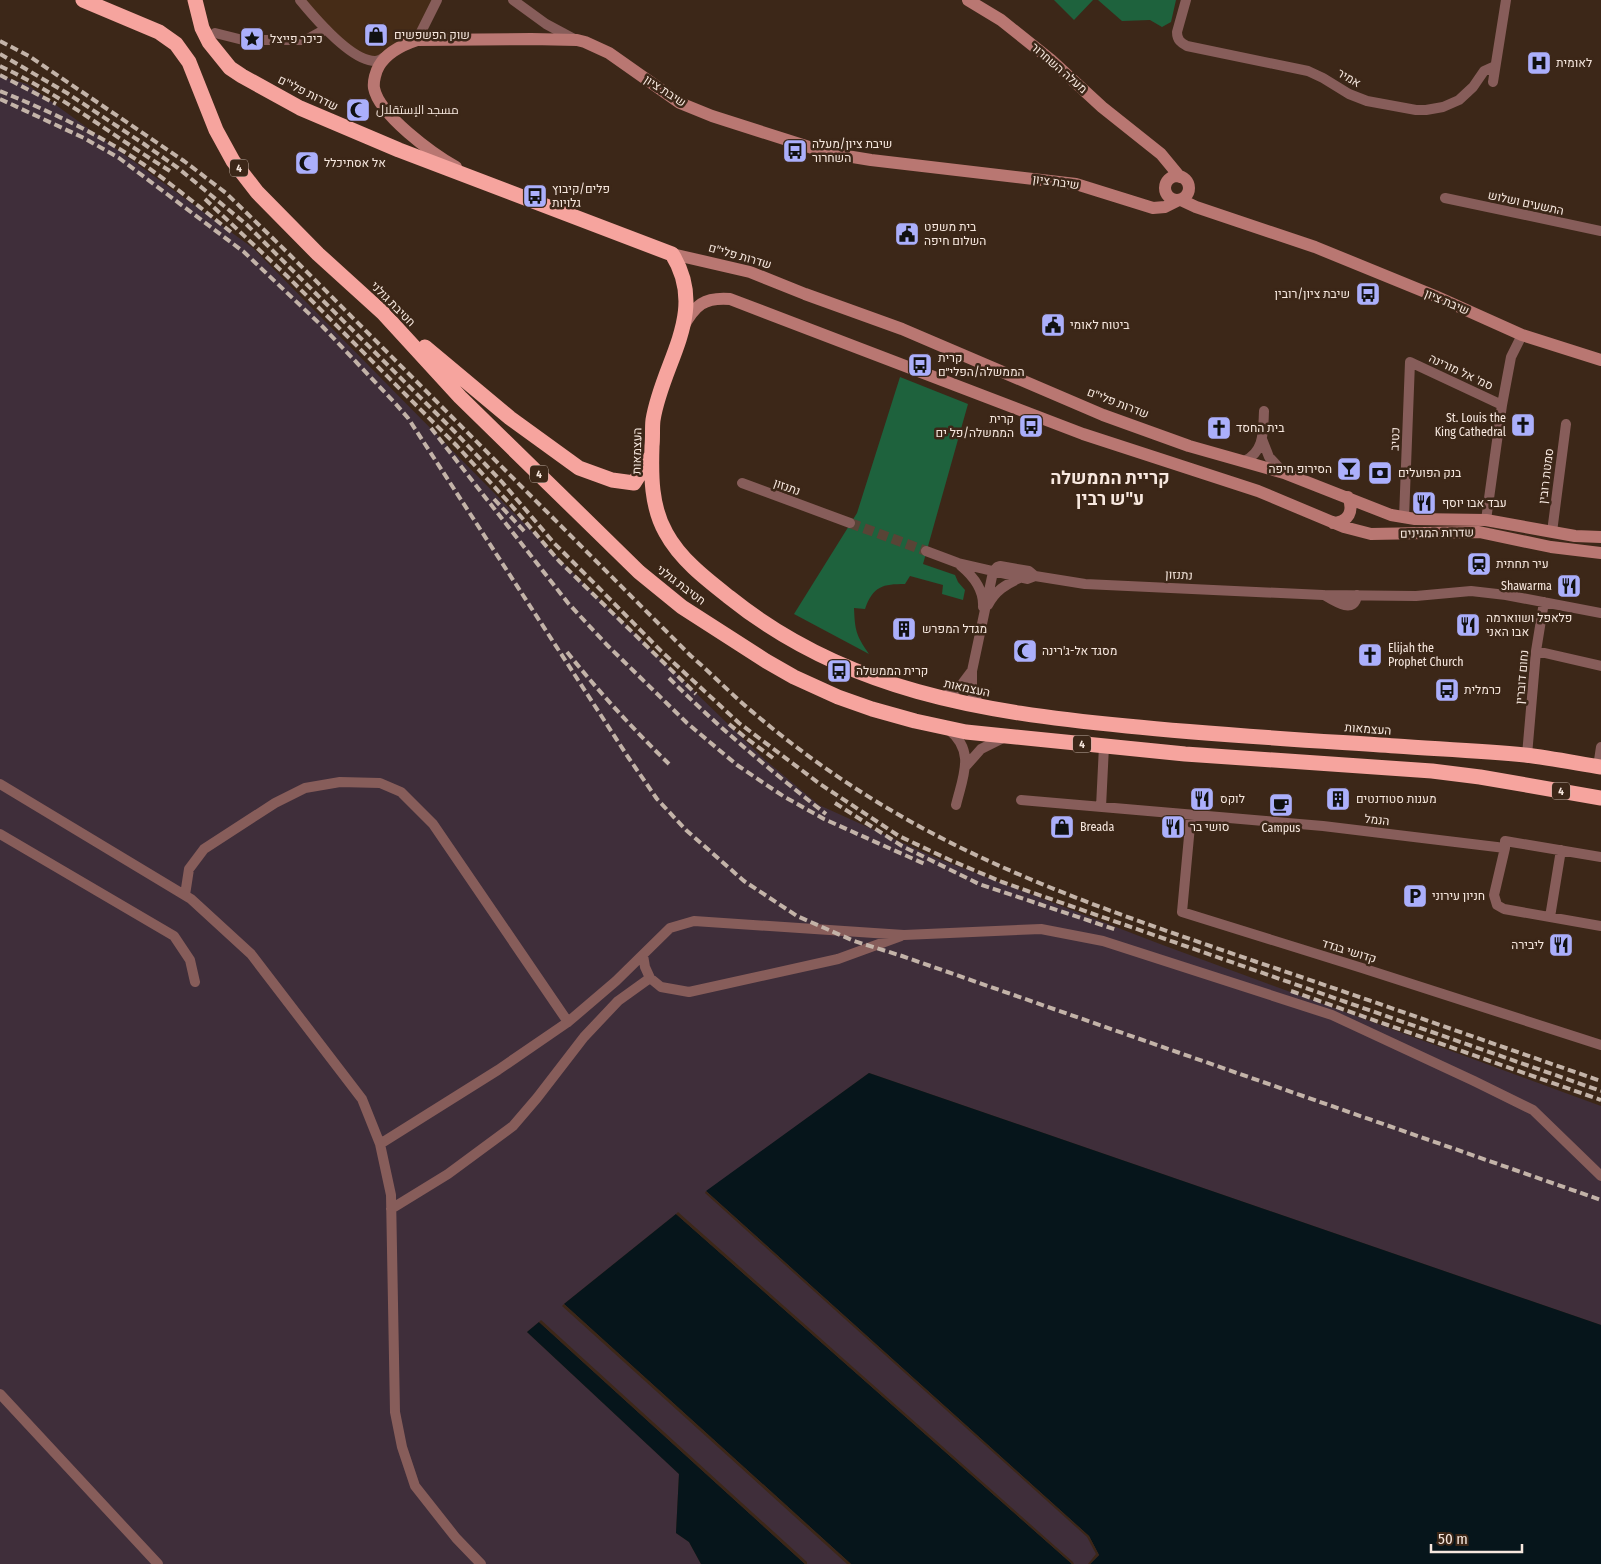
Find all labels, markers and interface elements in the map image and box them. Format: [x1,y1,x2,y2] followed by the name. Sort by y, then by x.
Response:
[363,22,389,48] shop icon: שוק הפשפשים
[239,26,265,52] place icon: כיכר פייצל
[394,28,470,42] place label: שוק הפשפשים
[270,32,323,46] place label: כיכר פייצל
[1028,40,1090,96] street label: מעלה השחרור
[1526,50,1552,76] hospital icon: לאומית
[1556,56,1592,70] place label: לאומית
[1335,66,1364,90] street label: אמיר
[276,72,340,114] street label: שדרות פלי"ם
[641,72,689,110] street label: שיבת ציון
[345,97,371,123] mosque icon: مسجد الإستقلال
[376,103,459,117] place label: مسجد الإستقلال
[812,137,892,165] place label: שיבת ציון/מעלה השחרור
[782,138,808,164] bus stop icon: שיבת ציון/מעלה השחרור
[294,150,320,176] mosque icon: אל אסתיכלל
[324,156,386,170] place label: אל אסתיכלל
[230,160,248,177] road number: 4
[1032,172,1080,192] street label: שיבת ציון
[552,182,610,210] place label: פלים/קיבוץ גלויות
[522,183,548,209] bus stop icon: פלים/קיבוץ גלויות
[1487,188,1565,218] street label: התשעים ושלוש
[924,220,986,248] place label: בית משפט השלום חיפה
[894,221,920,247] public building icon: בית משפט השלום חיפה
[707,240,773,272] street label: שדרות פלי"ם
[368,279,418,329] street label: חטיבת גולני
[1355,281,1381,307] bus stop icon: שיבת ציון/רובין
[1423,286,1471,318] street label: שיבת ציון
[1275,287,1350,301] place label: שיבת ציון/רובין
[1040,312,1066,338] public building icon: ביטוח לאומי
[1070,318,1130,332] place label: ביטוח לאומי
[938,351,1025,379] place label: קרית הממשלה/הפלי״ם
[1427,351,1495,393] street label: סמ' אל מורינה
[907,352,933,378] bus stop icon: קרית הממשלה/הפלי״ם
[1085,385,1151,421] street label: שדרות פלי"ם
[1435,411,1506,439] place label: St. Louis the King Cathedral
[936,412,1014,440] place label: קרית הממשלה/פל ים
[1510,412,1536,438] church icon: St. Louis the King Cathedral
[1018,413,1044,439] bus stop icon: קרית הממשלה/פל ים
[1206,415,1232,441] church icon: בית החסד
[1236,421,1285,435] place label: בית החסד
[630,427,644,475] street label: העצמאות
[1388,427,1402,451] street label: כטיב
[1536,447,1556,505] street label: סמטת רובין
[1336,456,1362,482] bar icon: הסירופ חיפה
[1367,460,1393,486] bank icon: בנק הפועלים
[1268,462,1332,476] place label: הסירופ חיפה
[530,466,548,482] road number: 4
[1398,466,1462,480] place label: בנק הפועלים
[1050,467,1170,510] district label: קריית הממשלה ע"ש רבין
[772,476,802,498] street label: נתנזון
[1411,490,1437,516] restaurant icon: עבד אבו יוסף
[1442,496,1507,510] place label: עבד אבו יוסף
[1400,525,1474,541] street label: שדרות המגינים
[1466,551,1492,577] station icon: עיר תחתית
[1496,557,1549,571] place label: עיר תחתית
[654,562,708,608] street label: חטיבת גולני
[1165,567,1193,583] street label: נתנזון
[1556,573,1582,599] restaurant icon: Shawarma
[1501,579,1552,593] place label: Shawarma
[1486,611,1572,639] place label: פלאפל ושווארמה אבו האני
[1455,612,1481,638] restaurant icon: פלאפל ושווארמה אבו האני
[891,616,917,642] building icon: מגדל המפרש
[922,622,987,636] place label: מגדל המפרש
[1012,638,1038,664] mosque icon: מסגד אל-ג'רינה
[1388,641,1463,669] place label: Elijah the Prophet Church
[1357,642,1383,668] church icon: Elijah the Prophet Church
[1042,644,1117,658] place label: מסגד אל-ג'רינה
[1513,649,1531,705] street label: נחום דוברין
[826,658,852,684] bus stop icon: קרית הממשלה
[856,664,928,678] place label: קרית הממשלה
[943,676,991,700] street label: העצמאות
[1434,677,1460,703] bus stop icon: כרמלית
[1464,683,1501,697] place label: כרמלית
[1344,720,1392,738] street label: העצמאות
[1073,736,1091,752] road number: 4
[1552,782,1570,799] road number: 4
[1189,786,1215,812] restaurant icon: לוקס
[1325,786,1351,812] building icon: מענות סטודנטים
[1220,792,1245,806] place label: לוקס
[1268,792,1294,818] cafe icon: Campus
[1356,792,1437,806] place label: מענות סטודנטים
[1364,812,1390,828] street label: הנמל
[1049,814,1075,840] shop icon: Breada
[1160,814,1186,840] restaurant icon: סושי בר
[1080,820,1115,834] place label: Breada
[1190,820,1229,834] place label: סושי בר
[1262,821,1300,835] place label: Campus
[1402,883,1428,909] parking icon: חניון עירוני
[1432,889,1485,903] place label: חניון עירוני
[1548,932,1574,958] restaurant icon: ליבירה
[1320,936,1378,966] street label: קדושי בגדד
[1511,938,1544,952] place label: ליבירה
[1431,1522,1522,1554] scale bar
[1438,1530,1468,1548] text: 50 m

